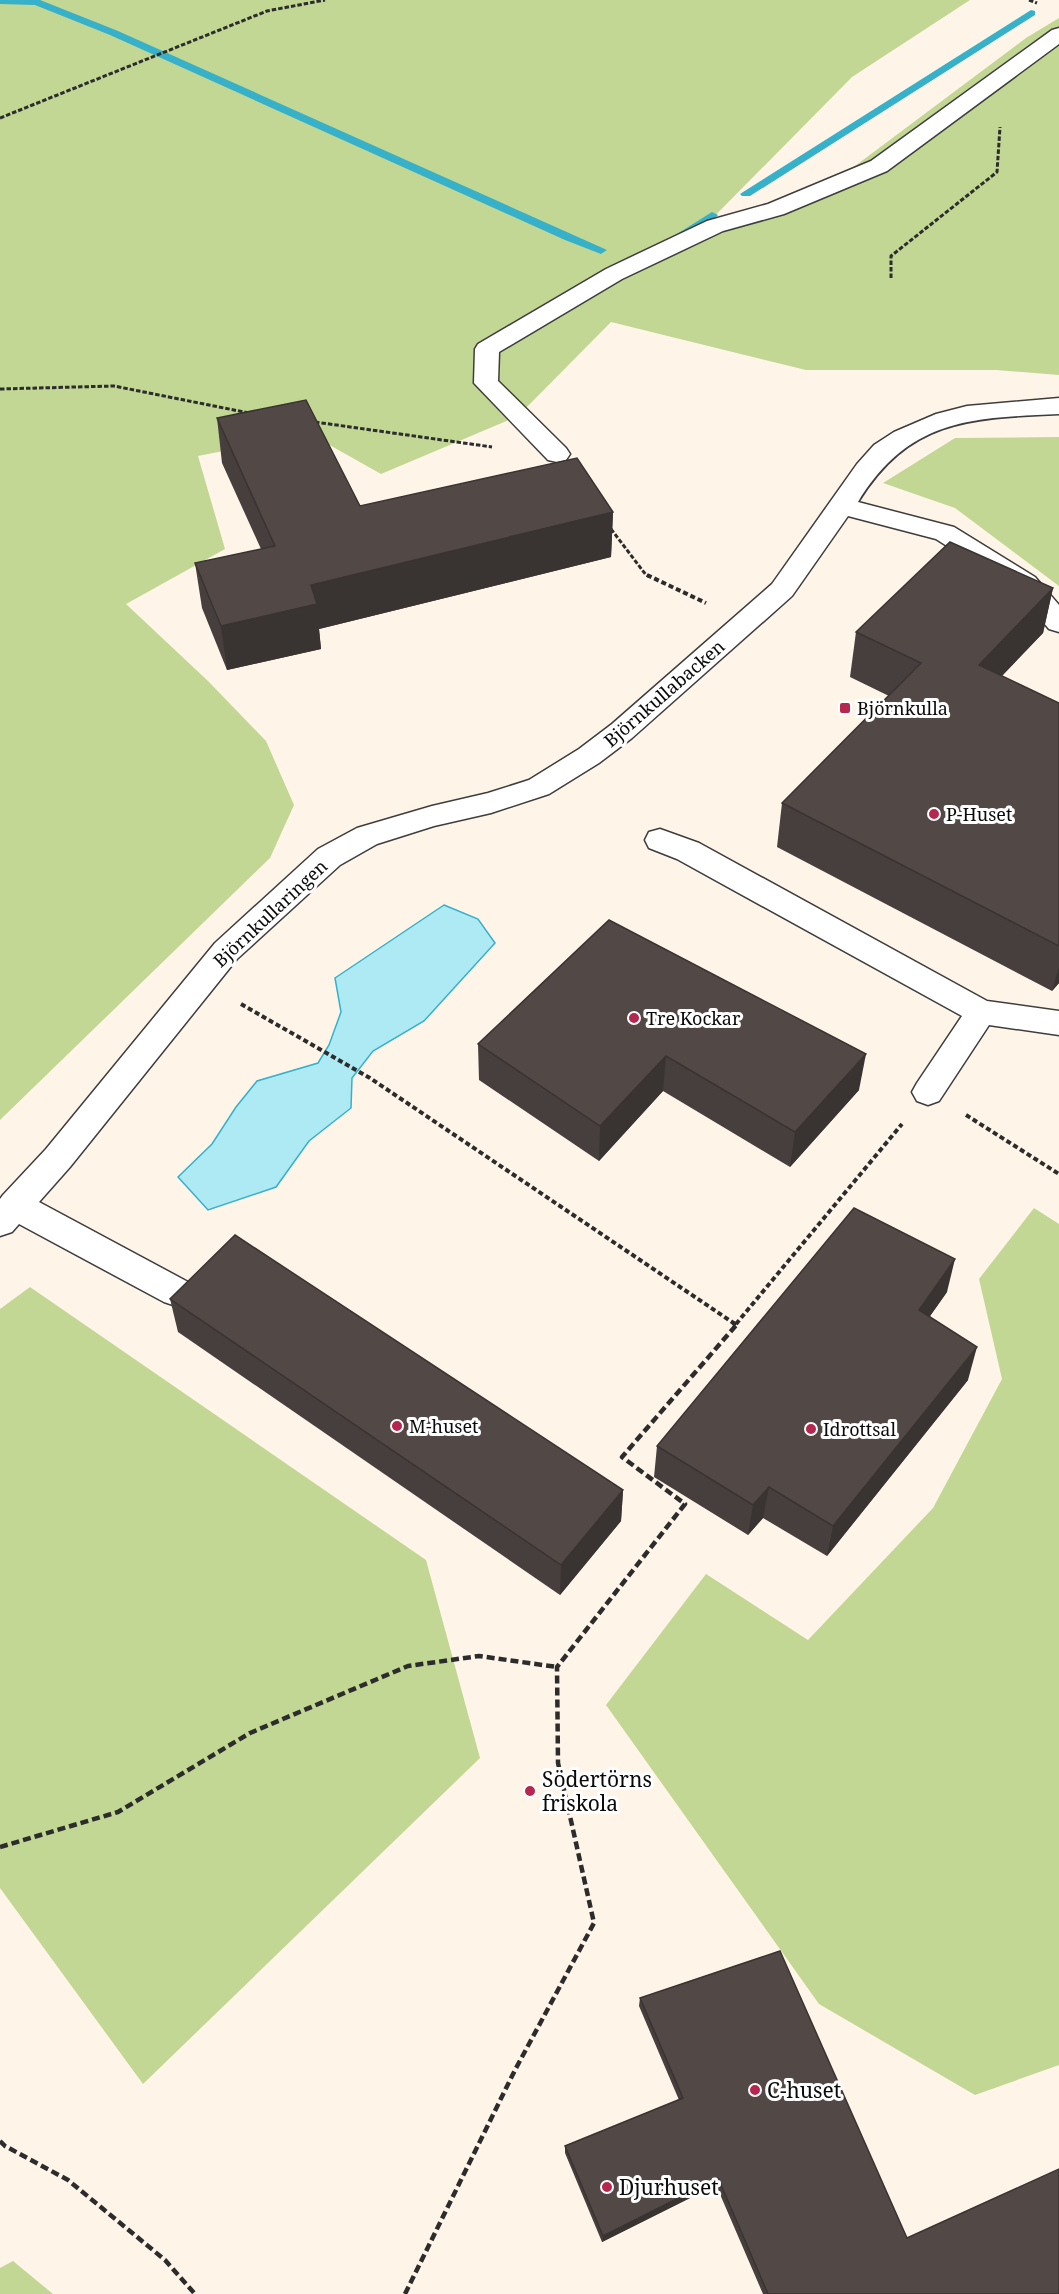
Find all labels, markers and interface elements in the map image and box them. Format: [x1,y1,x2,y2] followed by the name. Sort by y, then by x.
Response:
[599,634,730,752] street label: Björnkullabacken
[857,696,948,720] place label: Björnkulla
[838,701,852,715] marker: Björnkulla
[946,802,1012,826] place label: P-Huset
[927,807,941,821] marker: P-Huset
[208,854,332,972] street label: Björnkullaringen
[646,1006,741,1030] place label: Tre Kockar
[627,1011,641,1025] marker: Tre Kockar
[409,1414,478,1438] place label: M-huset
[823,1417,896,1441] place label: Idrottsal
[390,1419,404,1433] marker: M-huset
[804,1422,818,1436] marker: Idrottsal
[542,1765,652,1817] place label: Södertörns friskola
[523,1784,537,1798] marker: Södertörns friskola
[767,2076,841,2104] place label: C-huset
[748,2083,762,2097] marker: C-huset
[619,2173,719,2201] place label: Djurhuset
[600,2180,614,2194] marker: Djurhuset

